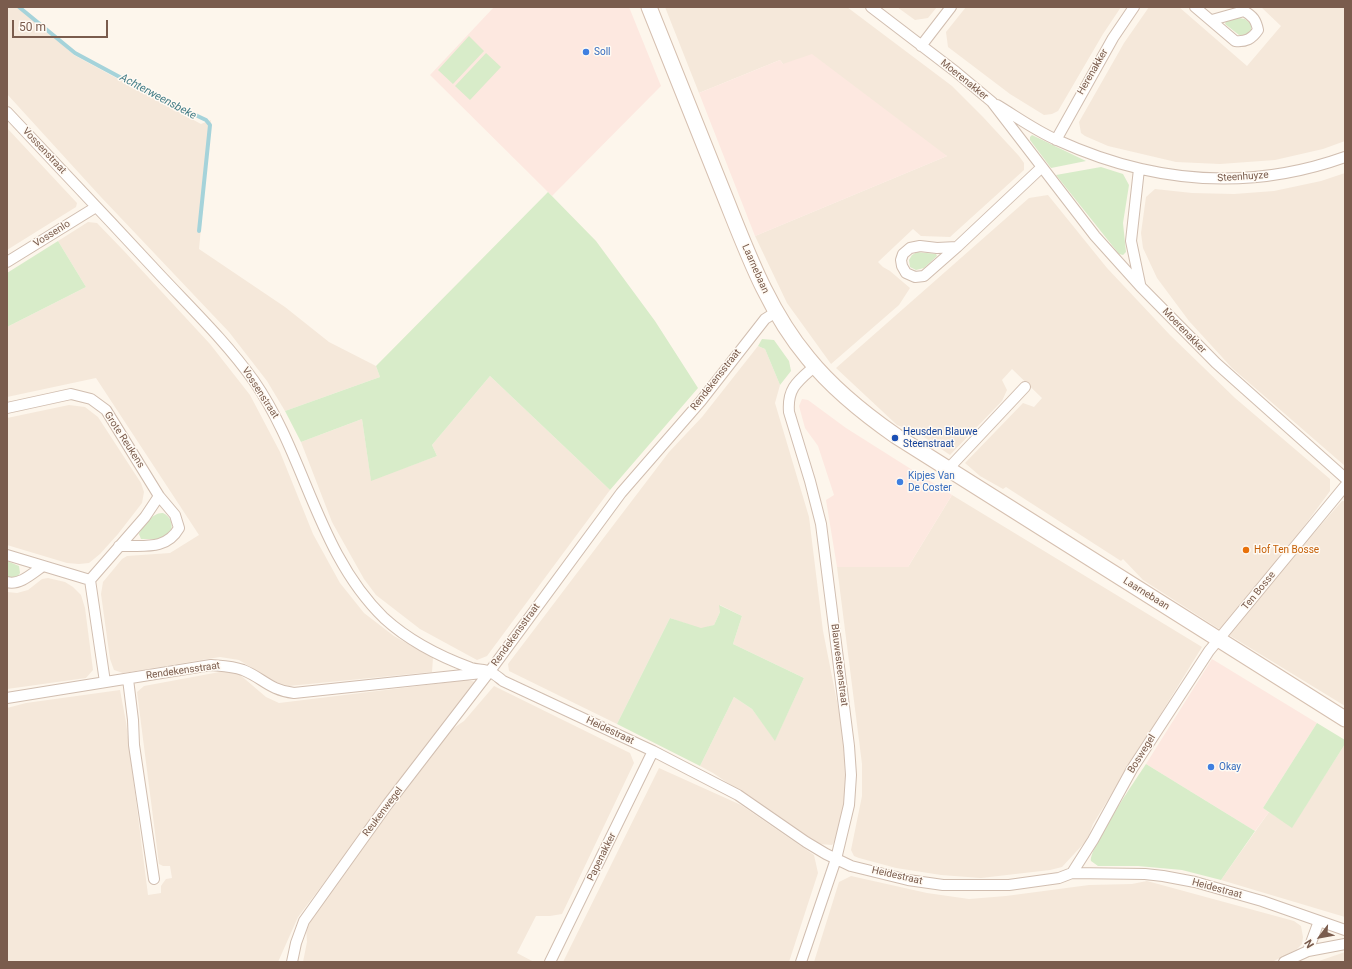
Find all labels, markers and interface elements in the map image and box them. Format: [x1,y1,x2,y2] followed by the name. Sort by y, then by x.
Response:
[14,12,110,38] scale bar
[19,20,46,34] text: 50 m
[594,46,611,58] place label: Soll
[581,47,591,57] marker: Soll
[1075,47,1111,97] street label: Herenakker
[938,57,990,103] street label: Moerenakker
[118,71,198,123] water label: Achterweensbeke
[20,125,68,177] street label: Vossenstraat
[1217,169,1269,185] street label: Steenhuyze
[31,218,73,250] street label: Vossenlo
[739,243,771,295] street label: Laarnebaan
[1160,306,1208,356] street label: Moerenakker
[688,347,744,413] street label: Rendekensstraat
[239,365,281,421] street label: Vossenstraat
[101,410,147,470] street label: Grote Reukens
[903,426,977,450] place label: Heusden Blauwe Steenstraat
[890,433,900,443] marker: Heusden Blauwe Steenstraat
[908,470,955,494] place label: Kipjes Van De Coster
[895,477,905,487] marker: Kipjes Van De Coster
[1254,544,1319,556] place label: Hof Ten Bosse
[1241,545,1251,555] marker: Hof Ten Bosse
[1240,569,1278,613] street label: Ten Bosse
[1121,575,1171,613] street label: Laarnebaan
[489,601,543,669] street label: Rendekensstraat
[828,623,850,707] street label: Blauwesteenstraat
[145,660,221,682] street label: Rendekensstraat
[584,715,636,747] street label: Heidestraat
[1125,732,1159,776] street label: Boswegel
[1219,761,1241,773] place label: Okay
[1206,762,1216,772] marker: Okay
[360,785,406,839] street label: Reukenwegel
[585,831,619,883] street label: Papenakker
[871,864,923,888] street label: Heidestraat
[1191,877,1243,901] street label: Heidestraat
[1300,917,1340,957] north arrow
[1302,937,1317,950] text: N

